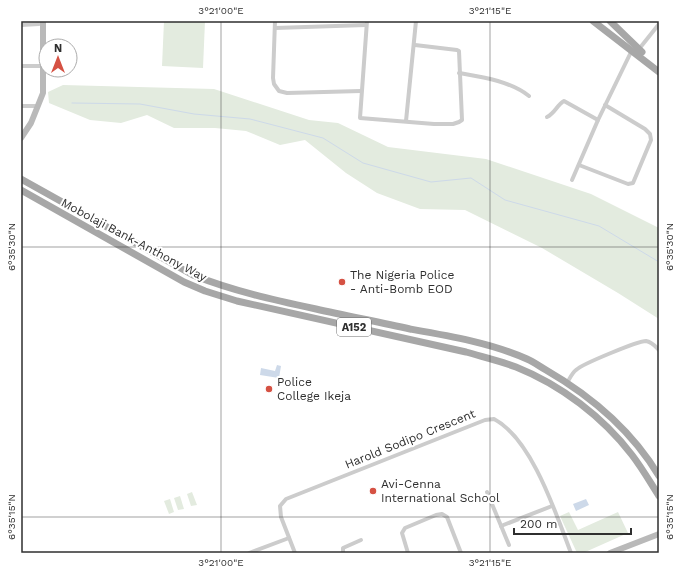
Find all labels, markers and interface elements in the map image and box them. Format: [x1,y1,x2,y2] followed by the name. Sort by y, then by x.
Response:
[198,5,244,16] text: 3°21'00"E
[469,5,511,16] text: 3°21'15"E
[38,38,78,78] north arrow
[54,42,62,55] text: N
[59,196,210,285] street label: Mobolaji Bank-Anthony Way
[6,223,17,271] text: 6°35'30"N
[664,223,675,271] text: 6°35'30"N
[350,268,454,296] place label: The Nigeria Police - Anti-Bomb EOD
[337,277,347,287] marker: The Nigeria Police - Anti-Bomb EOD
[337,318,371,336] road number: A152
[277,375,351,403] place label: Police College Ikeja
[264,384,274,394] marker: Police College Ikeja
[343,406,477,472] street label: Harold Sodipo Crescent
[381,477,500,505] place label: Avi-Cenna International School
[368,486,378,496] marker: Avi-Cenna International School
[6,494,17,540] text: 6°35'15"N
[664,494,675,540] text: 6°35'15"N
[514,510,631,536] scale bar
[520,517,557,531] text: 200 m
[198,557,244,568] text: 3°21'00"E
[469,557,511,568] text: 3°21'15"E

